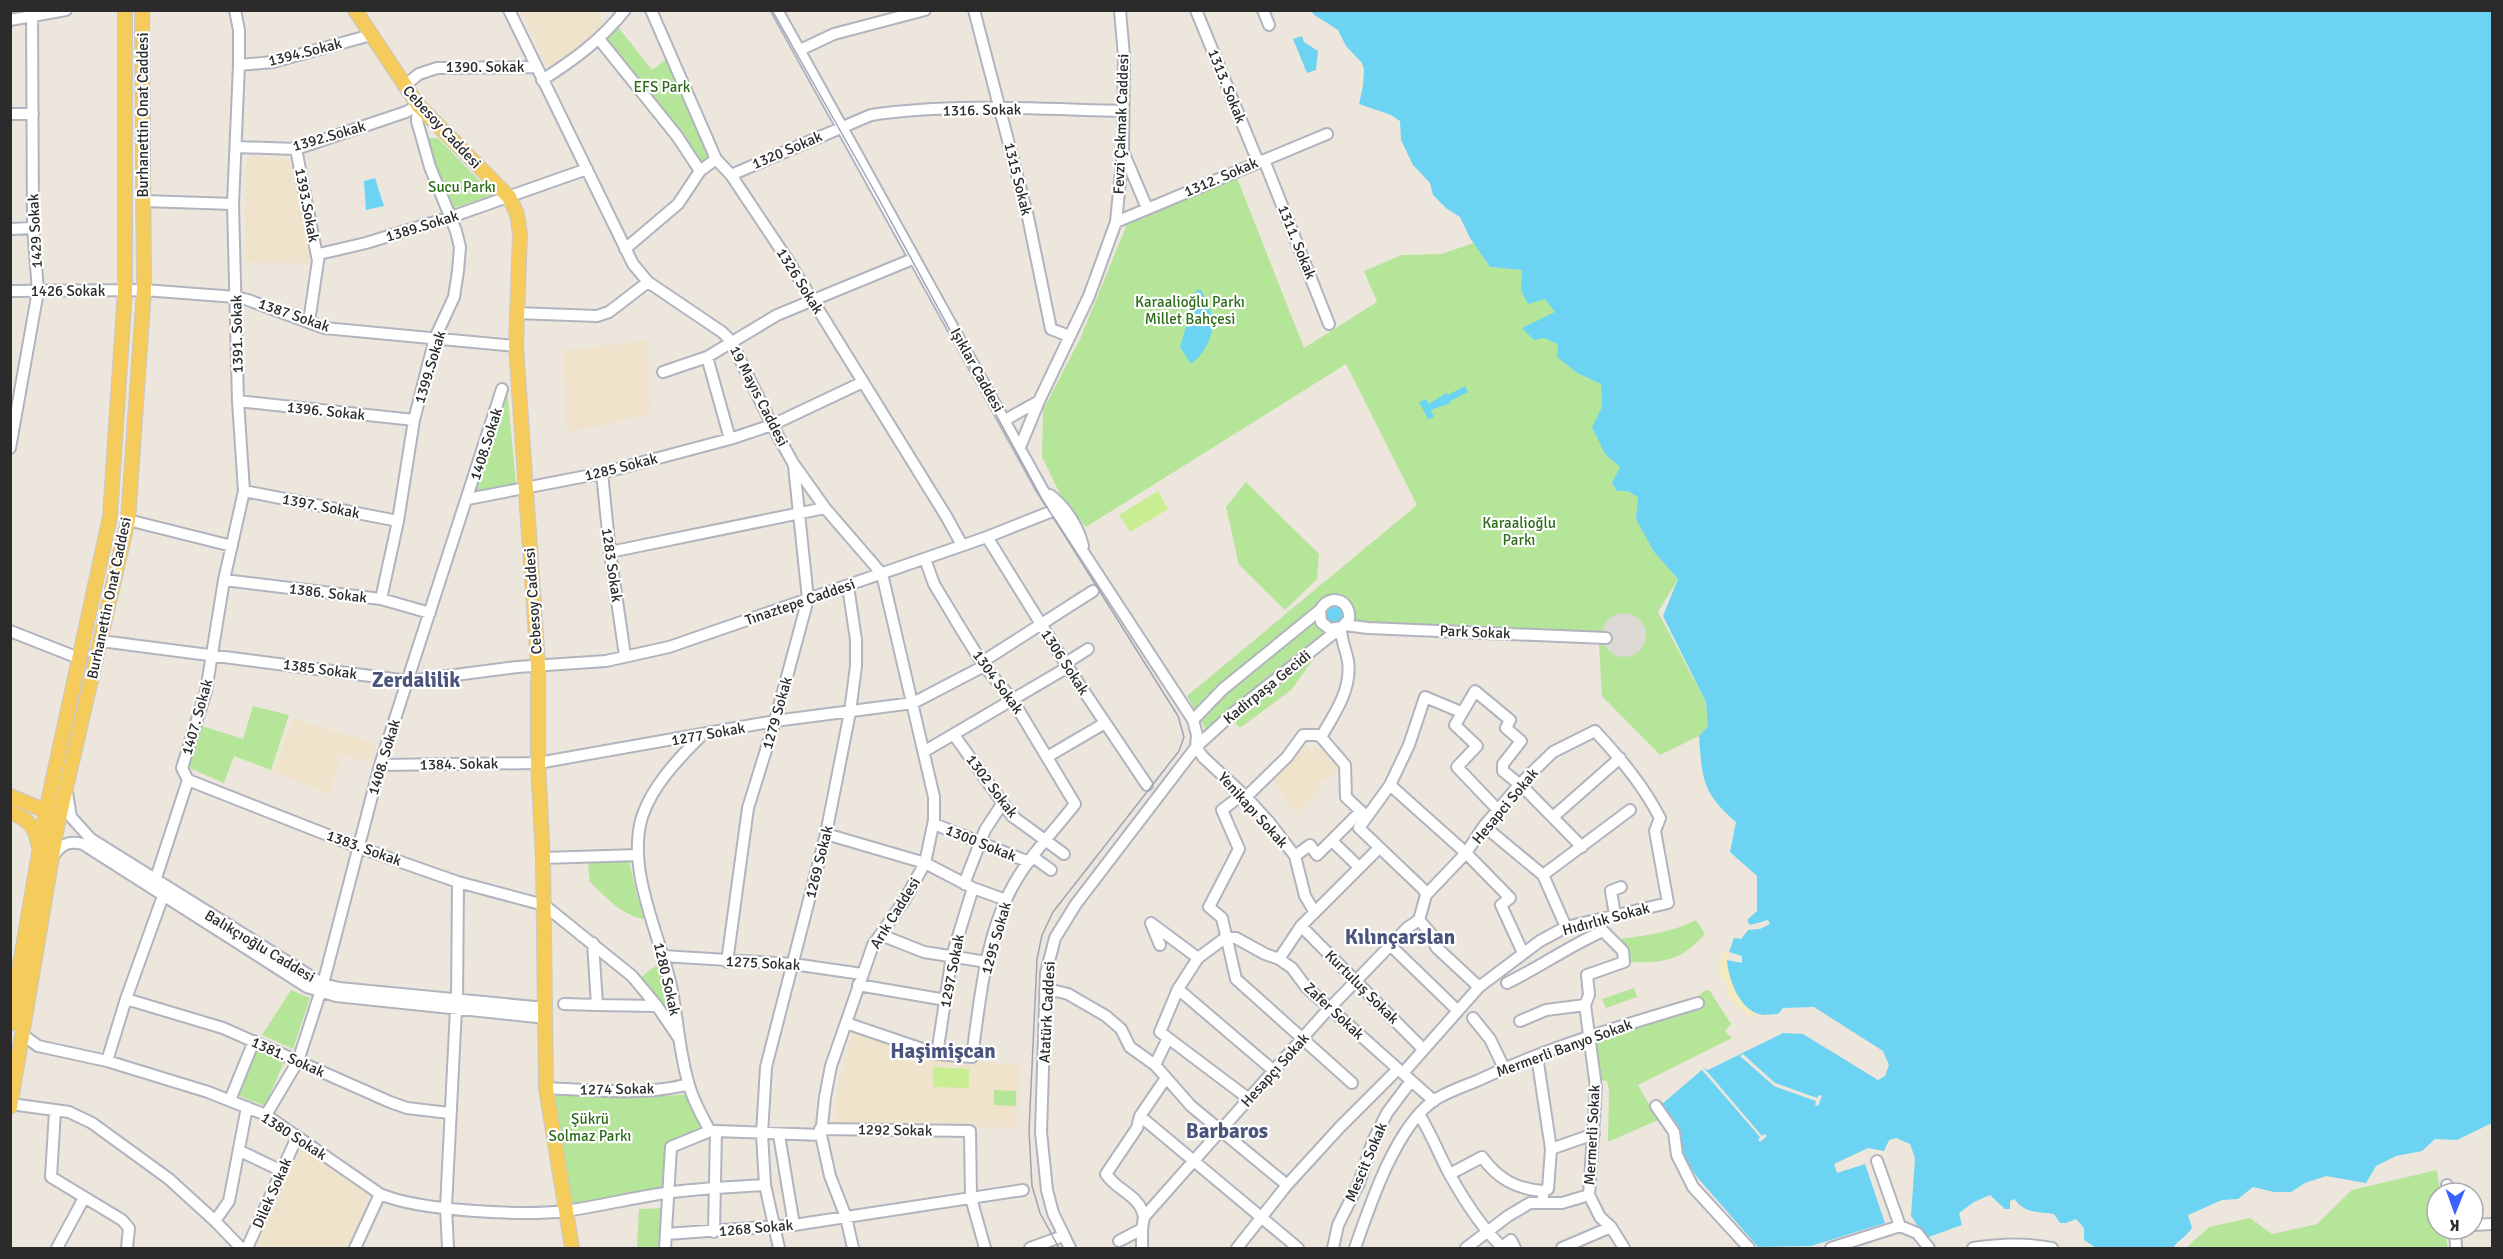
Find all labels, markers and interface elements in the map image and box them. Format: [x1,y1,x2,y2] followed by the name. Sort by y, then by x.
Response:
[134,32,152,198] street label: Burhanettin Onat Caddesi
[266,34,344,70] street label: 1394.Sokak
[1204,46,1250,126] street label: 1313. Sokak
[1110,53,1132,195] street label: Fevzi Çakmak Caddesi
[446,58,525,76] street label: 1390. Sokak
[634,78,691,96] park label: EFS Park
[399,82,485,172] street label: Cebesoy Caddesi
[943,100,1022,120] street label: 1316. Sokak
[290,117,368,155] street label: 1392.Sokak
[749,127,825,173] street label: 1320 Sokak
[1000,141,1036,218] street label: 1315 Sokak
[1181,153,1261,201] street label: 1312. Sokak
[291,166,323,244] street label: 1393.Sokak
[428,178,496,196] park label: Sucu Parkı
[24,193,46,269] street label: 1429 Sokak
[1274,202,1320,282] street label: 1311. Sokak
[383,206,461,246] street label: 1389.Sokak
[773,245,828,318] street label: 1326 Sokak
[31,282,106,300] street label: 1426 Sokak
[1135,293,1245,328] park label: Karaalioğlu Parkı Millet Bahçesi
[227,294,247,373] street label: 1391. Sokak
[256,294,333,336] street label: 1387 Sokak
[946,325,1008,415] street label: Işıklar Caddesi
[410,328,450,406] street label: 1399.Sokak
[726,343,792,449] street label: 19 Mayıs Caddesi
[286,398,366,424] street label: 1396. Sokak
[466,405,506,483] street label: 1408.Sokak
[583,449,660,485] street label: 1285 Sokak
[281,490,362,522] street label: 1397. Sokak
[1482,514,1556,549] park label: Karaalioğlu Parkı
[83,515,135,681] street label: Burhanettin Onat Caddesi
[598,527,626,604] street label: 1283 Sokak
[520,547,546,655] street label: Cebesoy Caddesi
[743,575,857,629] street label: Tınaztepe Caddesi
[288,579,368,607] street label: 1386. Sokak
[1439,622,1511,642] street label: Park Sokak
[1037,626,1093,699] street label: 1306 Sokak
[1220,646,1314,728] street label: Kadirpaşa Gecidi
[969,647,1027,718] street label: 1304 Sokak
[282,655,359,683] street label: 1385 Sokak
[372,667,460,693] district label: Zerdalilik
[758,674,796,751] street label: 1279 Sokak
[178,676,217,757] street label: 1407. Sokak
[364,716,404,797] street label: 1408. Sokak
[670,719,747,749] street label: 1277 Sokak
[962,751,1022,822] street label: 1302 Sokak
[420,754,499,774] street label: 1384. Sokak
[1468,764,1542,847] street label: Hesapci Sokak
[1214,768,1292,852] street label: Yenikapı Sokak
[943,821,1019,865] street label: 1300 Sokak
[801,823,837,900] street label: 1269 Sokak
[324,826,404,870] street label: 1383. Sokak
[866,874,924,952] street label: Arık Caddesi
[977,899,1015,976] street label: 1295 Sokak
[1560,899,1652,939] street label: Hıdırlık Sokak
[202,906,318,986] street label: Balıkçıoğlu Caddesi
[1345,924,1455,950] district label: Kılınçarslan
[936,932,968,1009] street label: 1297 Sokak
[650,941,684,1018] street label: 1280 Sokak
[1321,946,1403,1028] street label: Kurtuluş Sokak
[725,952,801,974] street label: 1275 Sokak
[1035,961,1059,1063] street label: Atatürk Caddesi
[1300,979,1368,1044] street label: Zafer Sokak
[1494,1015,1635,1081] street label: Mermerli Banyo Sokak
[1237,1029,1313,1111] street label: Hesapçı Sokak
[249,1033,328,1081] street label: 1381. Sokak
[890,1038,996,1064] district label: Haşimişcan
[580,1079,655,1099] street label: 1274 Sokak
[1580,1084,1604,1186] street label: Mermerli Sokak
[258,1108,331,1164] street label: 1380 Sokak
[549,1110,631,1145] park label: Şükrü Solmaz Parkı
[1186,1118,1268,1144] district label: Barbaros
[1341,1119,1391,1205] street label: Mescit Sokak
[858,1120,933,1140] street label: 1292 Sokak
[248,1155,296,1231] street label: Dilek Sokak
[2425,1181,2485,1241] north arrow
[2450,1215,2460,1235] text: K
[718,1216,794,1240] street label: 1268 Sokak

